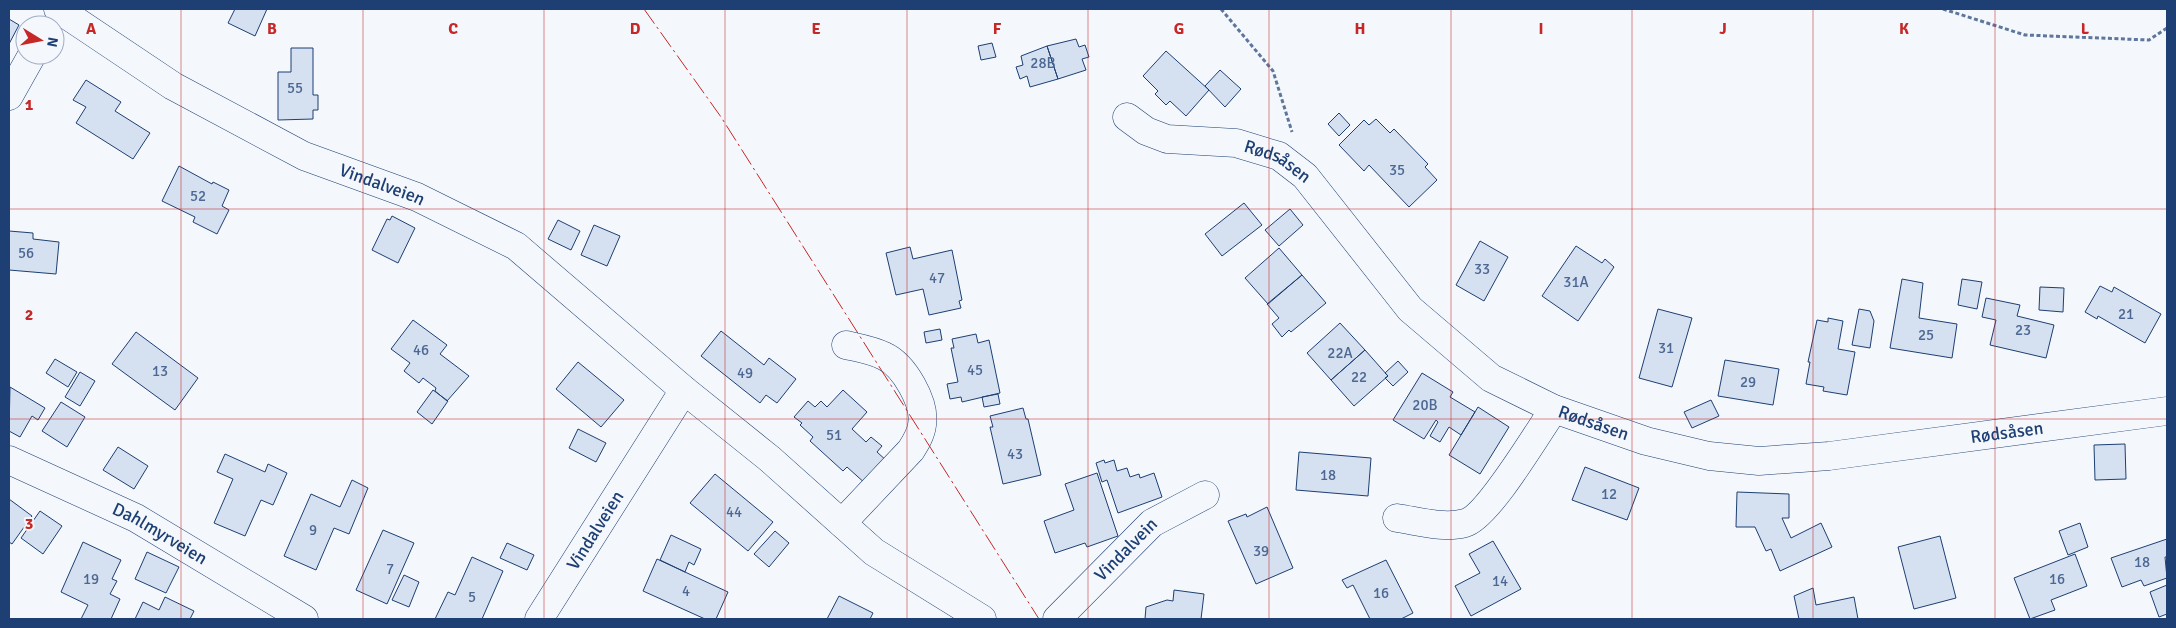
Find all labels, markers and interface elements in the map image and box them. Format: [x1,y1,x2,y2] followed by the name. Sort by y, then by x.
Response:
[15,15,65,65] north arrow
[86,19,97,39] text: A
[267,19,277,39] text: B
[448,19,458,39] text: C
[630,19,641,39] text: D
[811,19,821,39] text: E
[993,19,1002,39] text: F
[1174,19,1184,39] text: G
[1355,19,1365,39] text: H
[1538,19,1544,39] text: I
[1719,19,1727,39] text: J
[1899,19,1909,39] text: K
[2081,19,2090,39] text: L
[43,36,62,48] text: N
[1030,54,1056,72] house number: 28B
[287,79,303,97] house number: 55
[25,95,34,115] text: 1
[1242,135,1315,188] street label: Rødsåsen
[336,159,429,210] street label: Vindalveien
[1389,161,1405,179] house number: 35
[190,187,206,205] house number: 52
[18,244,34,262] house number: 56
[1474,260,1490,278] house number: 33
[929,269,945,287] house number: 47
[1563,273,1589,291] house number: 31A
[25,305,33,325] text: 2
[2118,305,2134,323] house number: 21
[2015,321,2031,339] house number: 23
[1918,326,1934,344] house number: 25
[1658,339,1674,357] house number: 31
[413,341,429,359] house number: 46
[1327,344,1353,362] house number: 22A
[967,361,983,379] house number: 45
[152,362,168,380] house number: 13
[737,364,753,382] house number: 49
[1351,368,1367,386] house number: 22
[1740,373,1756,391] house number: 29
[1412,396,1438,414] house number: 20B
[1555,400,1632,445] street label: Rødsåsen
[1969,417,2045,448] street label: Rødsåsen
[826,426,842,444] house number: 51
[1007,445,1023,463] house number: 43
[1320,466,1336,484] house number: 18
[1601,485,1617,503] house number: 12
[562,487,628,574] street label: Vindalveien
[109,498,211,569] street label: Dahlmyrveien
[726,503,742,521] house number: 44
[1090,513,1162,586] street label: Vindalvein
[25,514,33,534] text: 3
[309,521,317,539] house number: 9
[1253,542,1269,560] house number: 39
[2134,553,2150,571] house number: 18
[386,560,394,578] house number: 7
[83,570,99,588] house number: 19
[2049,570,2065,588] house number: 16
[1492,572,1508,590] house number: 14
[682,582,690,600] house number: 4
[1373,584,1389,602] house number: 16
[468,588,476,606] house number: 5

